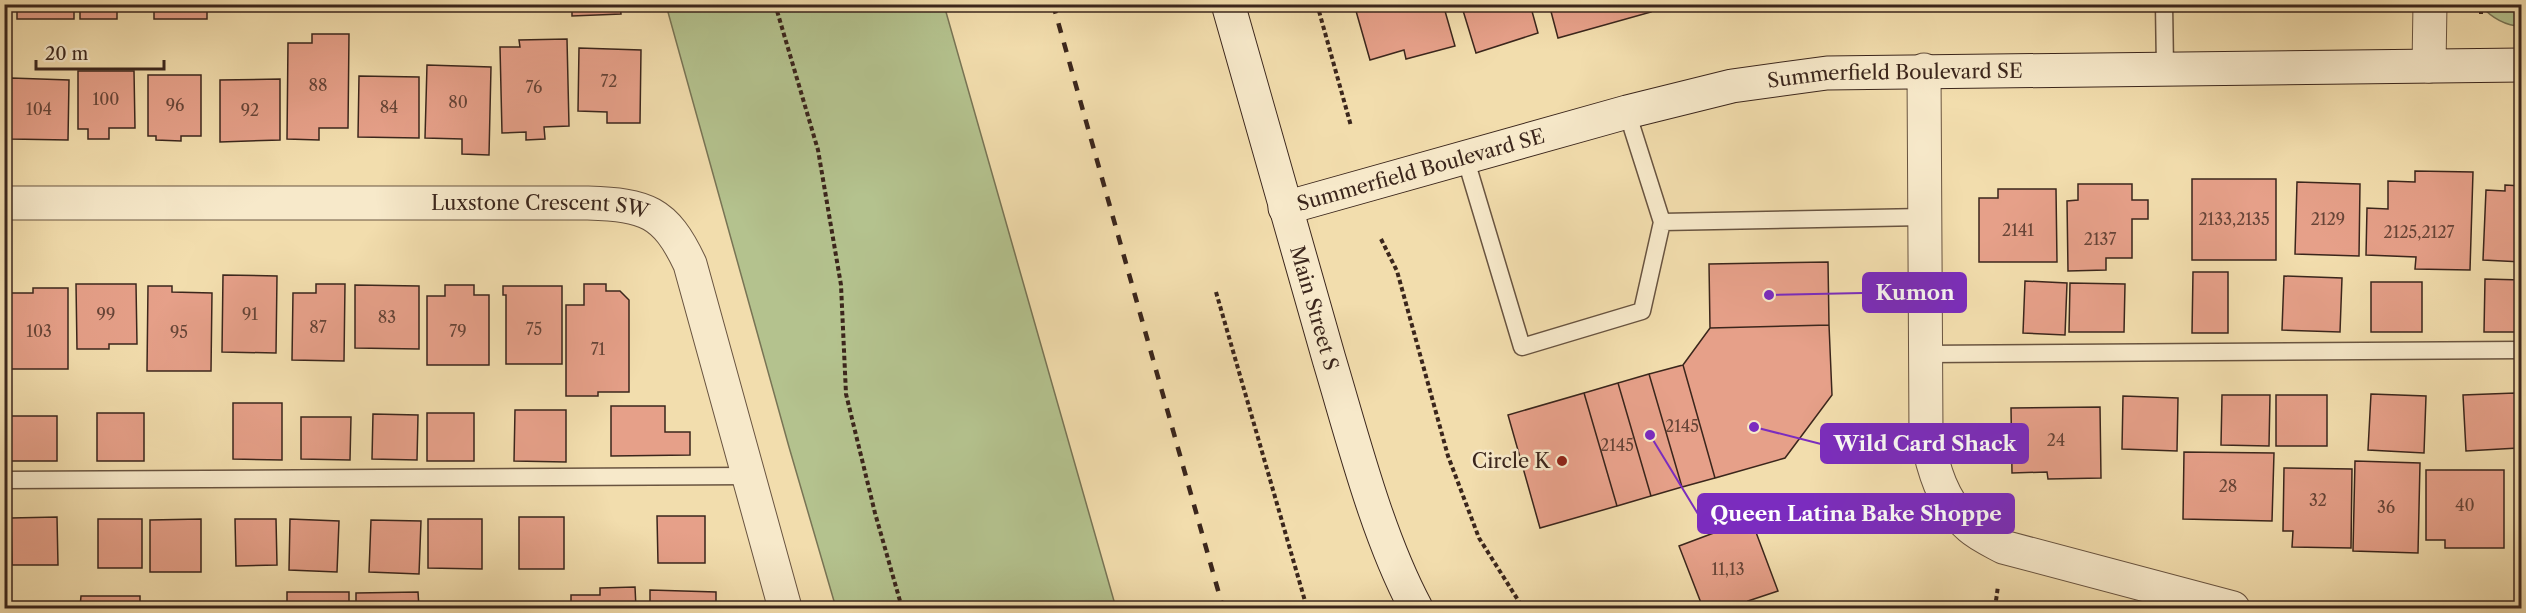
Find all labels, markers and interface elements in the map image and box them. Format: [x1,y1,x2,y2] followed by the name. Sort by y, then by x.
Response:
[36,33,164,71] scale bar
[45,43,89,65] text: 20 m
[1766,59,2023,93] street label: Summerfield Boulevard SE
[600,71,618,91] house number: 72
[309,75,327,95] house number: 88
[526,77,542,97] house number: 76
[92,89,120,109] house number: 100
[448,92,468,112] house number: 80
[166,95,184,115] house number: 96
[380,97,398,117] house number: 84
[26,99,52,119] house number: 104
[241,100,259,120] house number: 92
[1294,124,1547,216] street label: Summerfield Boulevard SE
[431,191,653,224] street label: Luxstone Crescent SW
[2198,209,2270,229] house number: 2133,2135
[2311,209,2345,229] house number: 2129
[2002,220,2034,240] house number: 2141
[2383,222,2455,242] house number: 2125,2127
[2084,229,2116,249] house number: 2137
[1285,243,1344,373] street label: Main Street S
[1863,273,1966,312] callout: Kumon
[1875,280,1955,305] text: Kumon
[97,304,115,324] house number: 99
[242,304,258,324] house number: 91
[378,307,396,327] house number: 83
[309,317,327,337] house number: 87
[526,319,542,339] house number: 75
[26,321,52,341] house number: 103
[449,321,467,341] house number: 79
[170,322,188,342] house number: 95
[591,339,606,359] house number: 71
[1665,416,1699,436] house number: 2145
[1821,424,2028,463] callout: Wild Card Shack
[2047,430,2065,450] house number: 24
[1833,431,2018,456] text: Wild Card Shack
[1600,435,1634,455] house number: 2145
[1472,449,1551,473] place label: Circle K
[1555,454,1569,468] marker: Circle K
[2219,476,2237,496] house number: 28
[2309,490,2327,510] house number: 32
[1698,494,2014,533] callout: Queen Latina Bake Shoppe
[2455,495,2475,515] house number: 40
[2377,497,2395,517] house number: 36
[1710,501,2002,526] text: Queen Latina Bake Shoppe
[1711,559,1745,579] house number: 11,13

